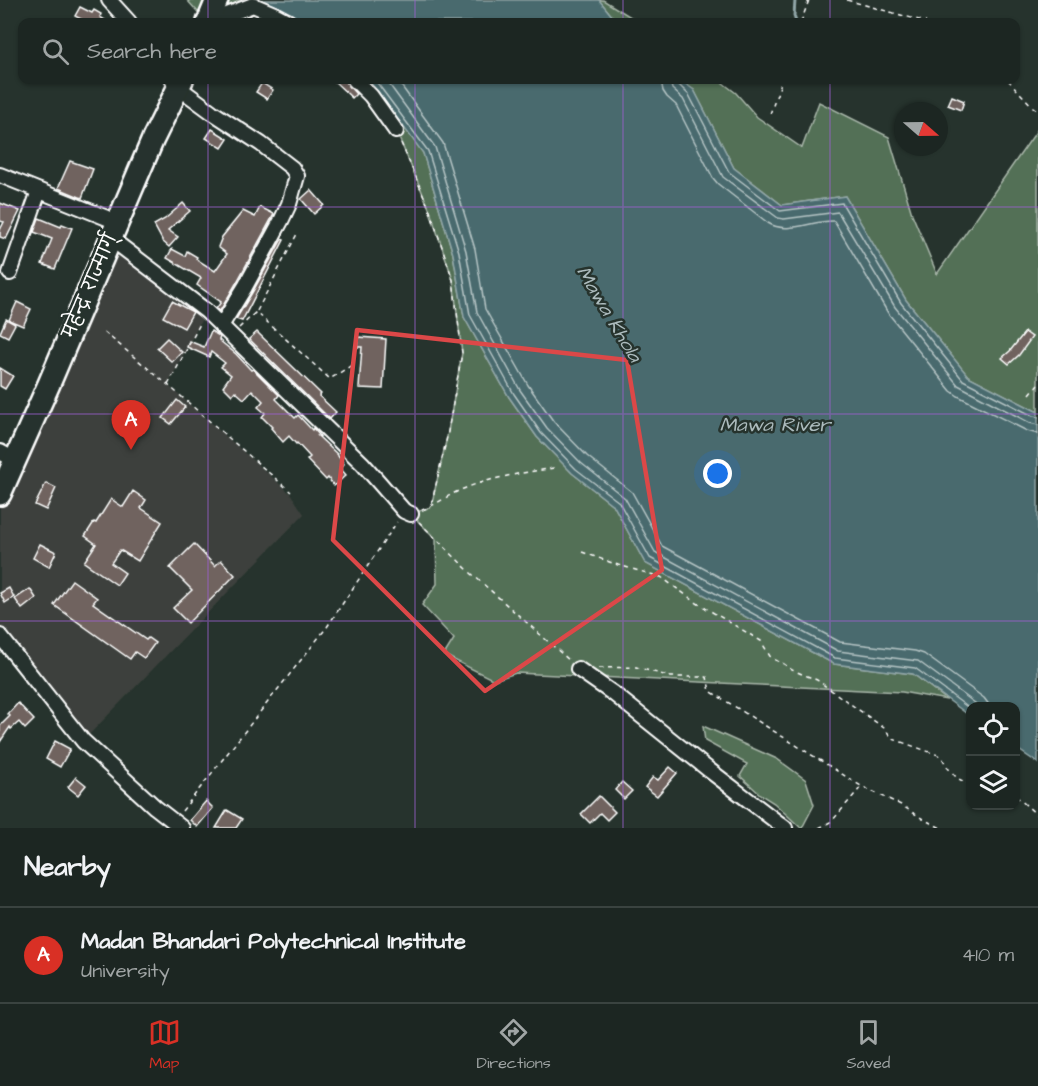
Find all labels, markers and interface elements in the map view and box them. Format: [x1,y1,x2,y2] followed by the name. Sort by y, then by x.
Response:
[18,18,1020,84] search box
[39,35,72,68] icon: search
[87,36,217,67] text: Search here
[894,102,948,156] north arrow
[53,227,124,343] street label: महेन्द्र राज्मार्ग्
[569,261,649,368] water label: Mawa Khola
[112,400,150,450] pin: A
[720,411,832,439] water label: Mawa River
[703,459,732,488] your location
[966,702,1020,810] map controls
[966,702,1020,756] button: locate
[966,756,1020,810] button: layers
[24,849,111,885] text: Nearby
[81,926,466,957] text: Madan Bhandari Polytechnical Institute
[37,941,50,969] text: A
[962,941,1014,969] text: 410 m
[81,957,170,985] text: University
[148,1016,181,1074] tab: Map
[477,1016,551,1074] tab: Directions
[847,1016,890,1074] tab: Saved

